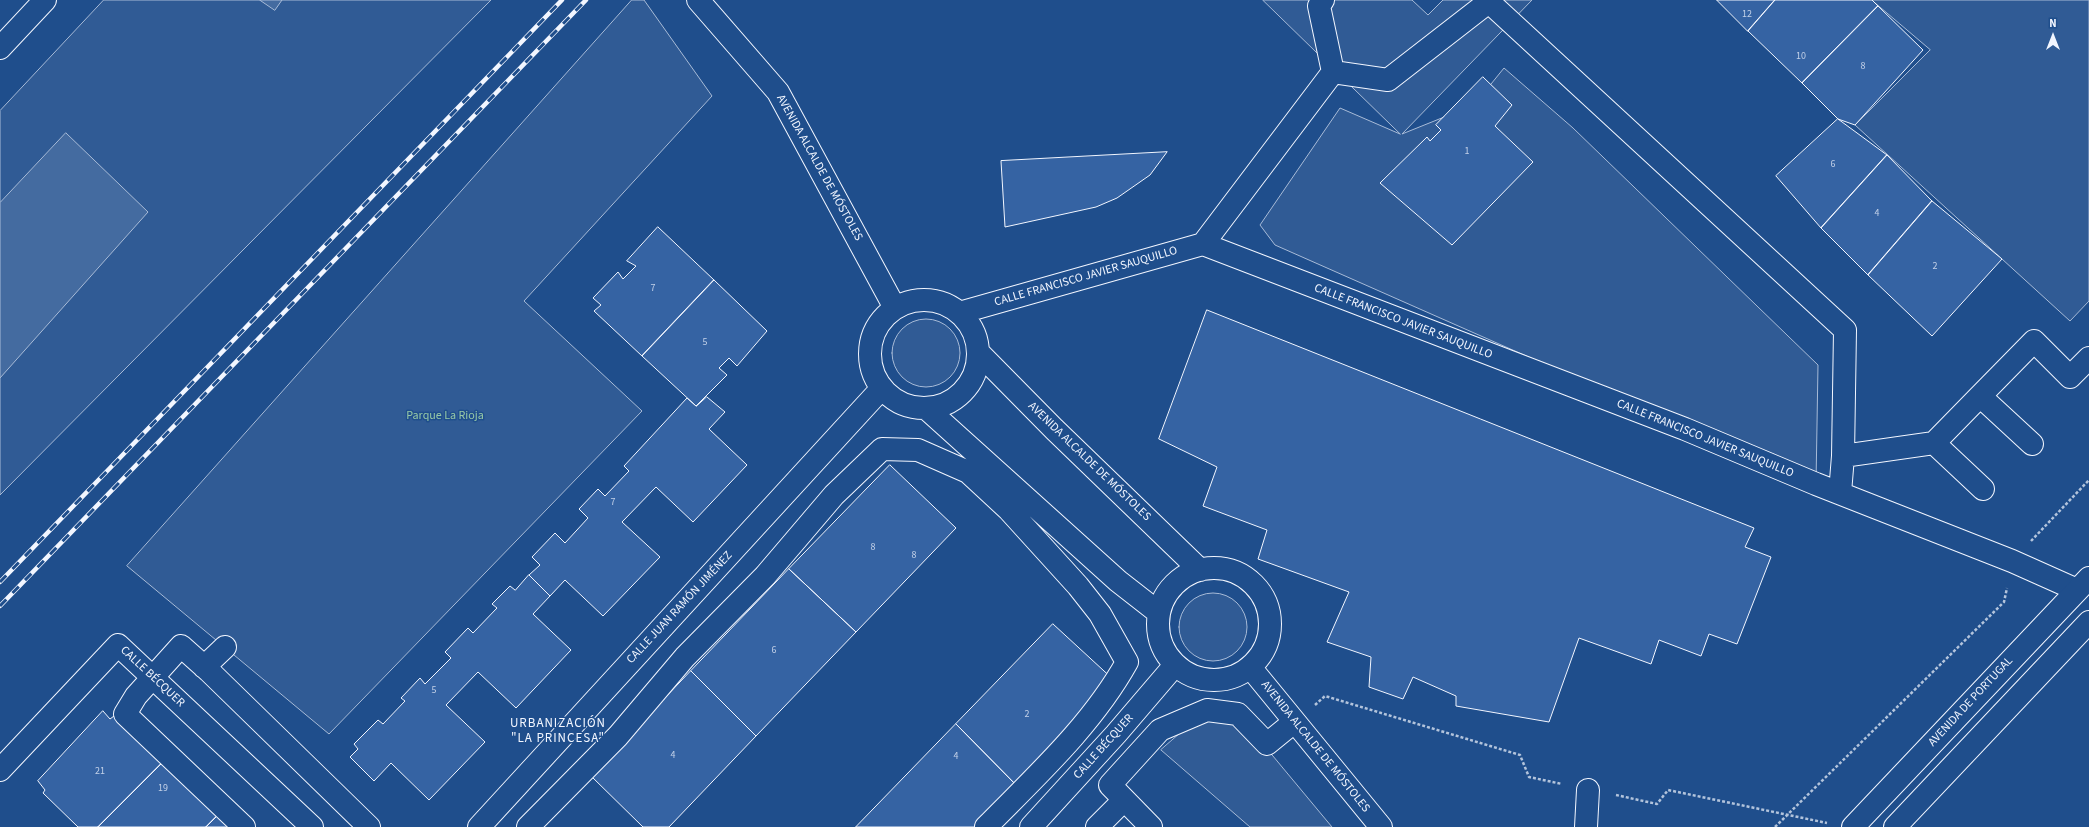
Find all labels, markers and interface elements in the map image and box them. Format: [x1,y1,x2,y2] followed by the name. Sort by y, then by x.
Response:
[1742,9,1752,21] house number: 12
[2033,16,2073,56] north arrow
[2049,16,2057,31] text: N
[1796,51,1806,63] house number: 10
[1861,61,1865,73] house number: 8
[773,92,865,244] street label: AVENIDA ALCALDE DE MÓSTOLES
[1465,146,1469,158] house number: 1
[1831,159,1835,171] house number: 6
[1875,208,1879,220] house number: 4
[993,244,1179,310] street label: CALLE FRANCISCO JAVIER SAUQUILLO
[1933,261,1937,273] house number: 2
[1312,281,1494,363] street label: CALLE FRANCISCO JAVIER SAUQUILLO
[651,283,655,295] house number: 7
[703,337,707,349] house number: 5
[1614,397,1796,481] street label: CALLE FRANCISCO JAVIER SAUQUILLO
[1025,400,1153,524] street label: AVENIDA ALCALDE DE MÓSTOLES
[406,409,484,423] park label: Parque La Rioja
[611,497,615,509] house number: 7
[871,542,875,554] house number: 8
[624,549,736,667] street label: CALLE JUAN RAMÓN JIMÉNEZ
[912,550,916,562] house number: 8
[117,644,187,710] street label: CALLE BÉCQUER
[772,645,776,657] house number: 6
[1926,654,2016,750] street label: AVENIDA DE PORTUGAL
[1258,678,1372,816] street label: AVENIDA ALCALDE DE MÓSTOLES
[432,685,436,697] house number: 5
[1025,709,1029,721] house number: 2
[1071,712,1137,782] street label: CALLE BÉCQUER
[510,716,606,747] district label: URBANIZACIÓN "LA PRINCESA"
[671,750,675,762] house number: 4
[954,751,958,763] house number: 4
[95,766,105,778] house number: 21
[158,783,168,795] house number: 19

